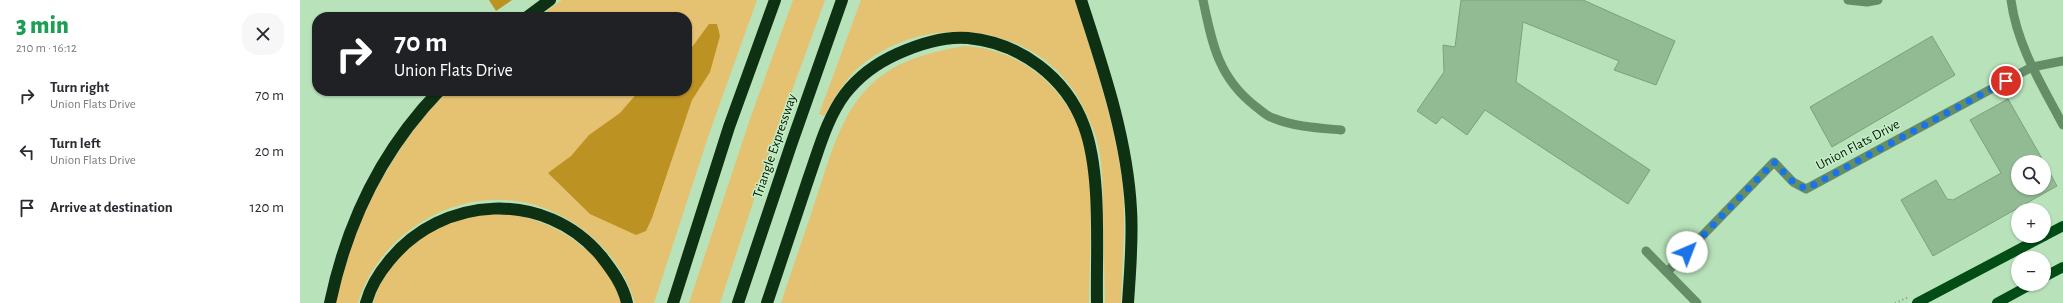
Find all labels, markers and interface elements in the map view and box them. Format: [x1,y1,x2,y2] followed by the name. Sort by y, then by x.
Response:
[242,13,284,55] button: close
[16,14,69,38] text: 3 min
[328,28,380,80] icon: right
[394,29,448,57] text: 70 m
[16,42,77,55] text: 210 m · 16:12
[394,62,513,80] text: Union Flats Drive
[1989,64,2023,98] pin
[1995,70,2017,92] icon: arrive
[50,80,109,95] text: Turn right
[16,85,38,107] icon: right
[255,88,284,103] text: 70 m
[751,92,799,200] street label: Triangle Expressway
[50,98,136,111] text: Union Flats Drive
[1814,117,1902,173] street label: Union Flats Drive
[50,136,101,151] text: Turn left
[16,141,38,163] icon: left
[255,144,284,159] text: 20 m
[50,154,136,167] text: Union Flats Drive
[2011,155,2051,291] map controls
[2011,155,2051,195] button: search
[16,197,38,219] icon: arrive
[50,200,173,215] text: Arrive at destination
[250,200,284,215] text: 120 m
[2011,203,2051,243] button: +
[1666,231,1708,273] position arrow
[2011,251,2051,291] button: −

